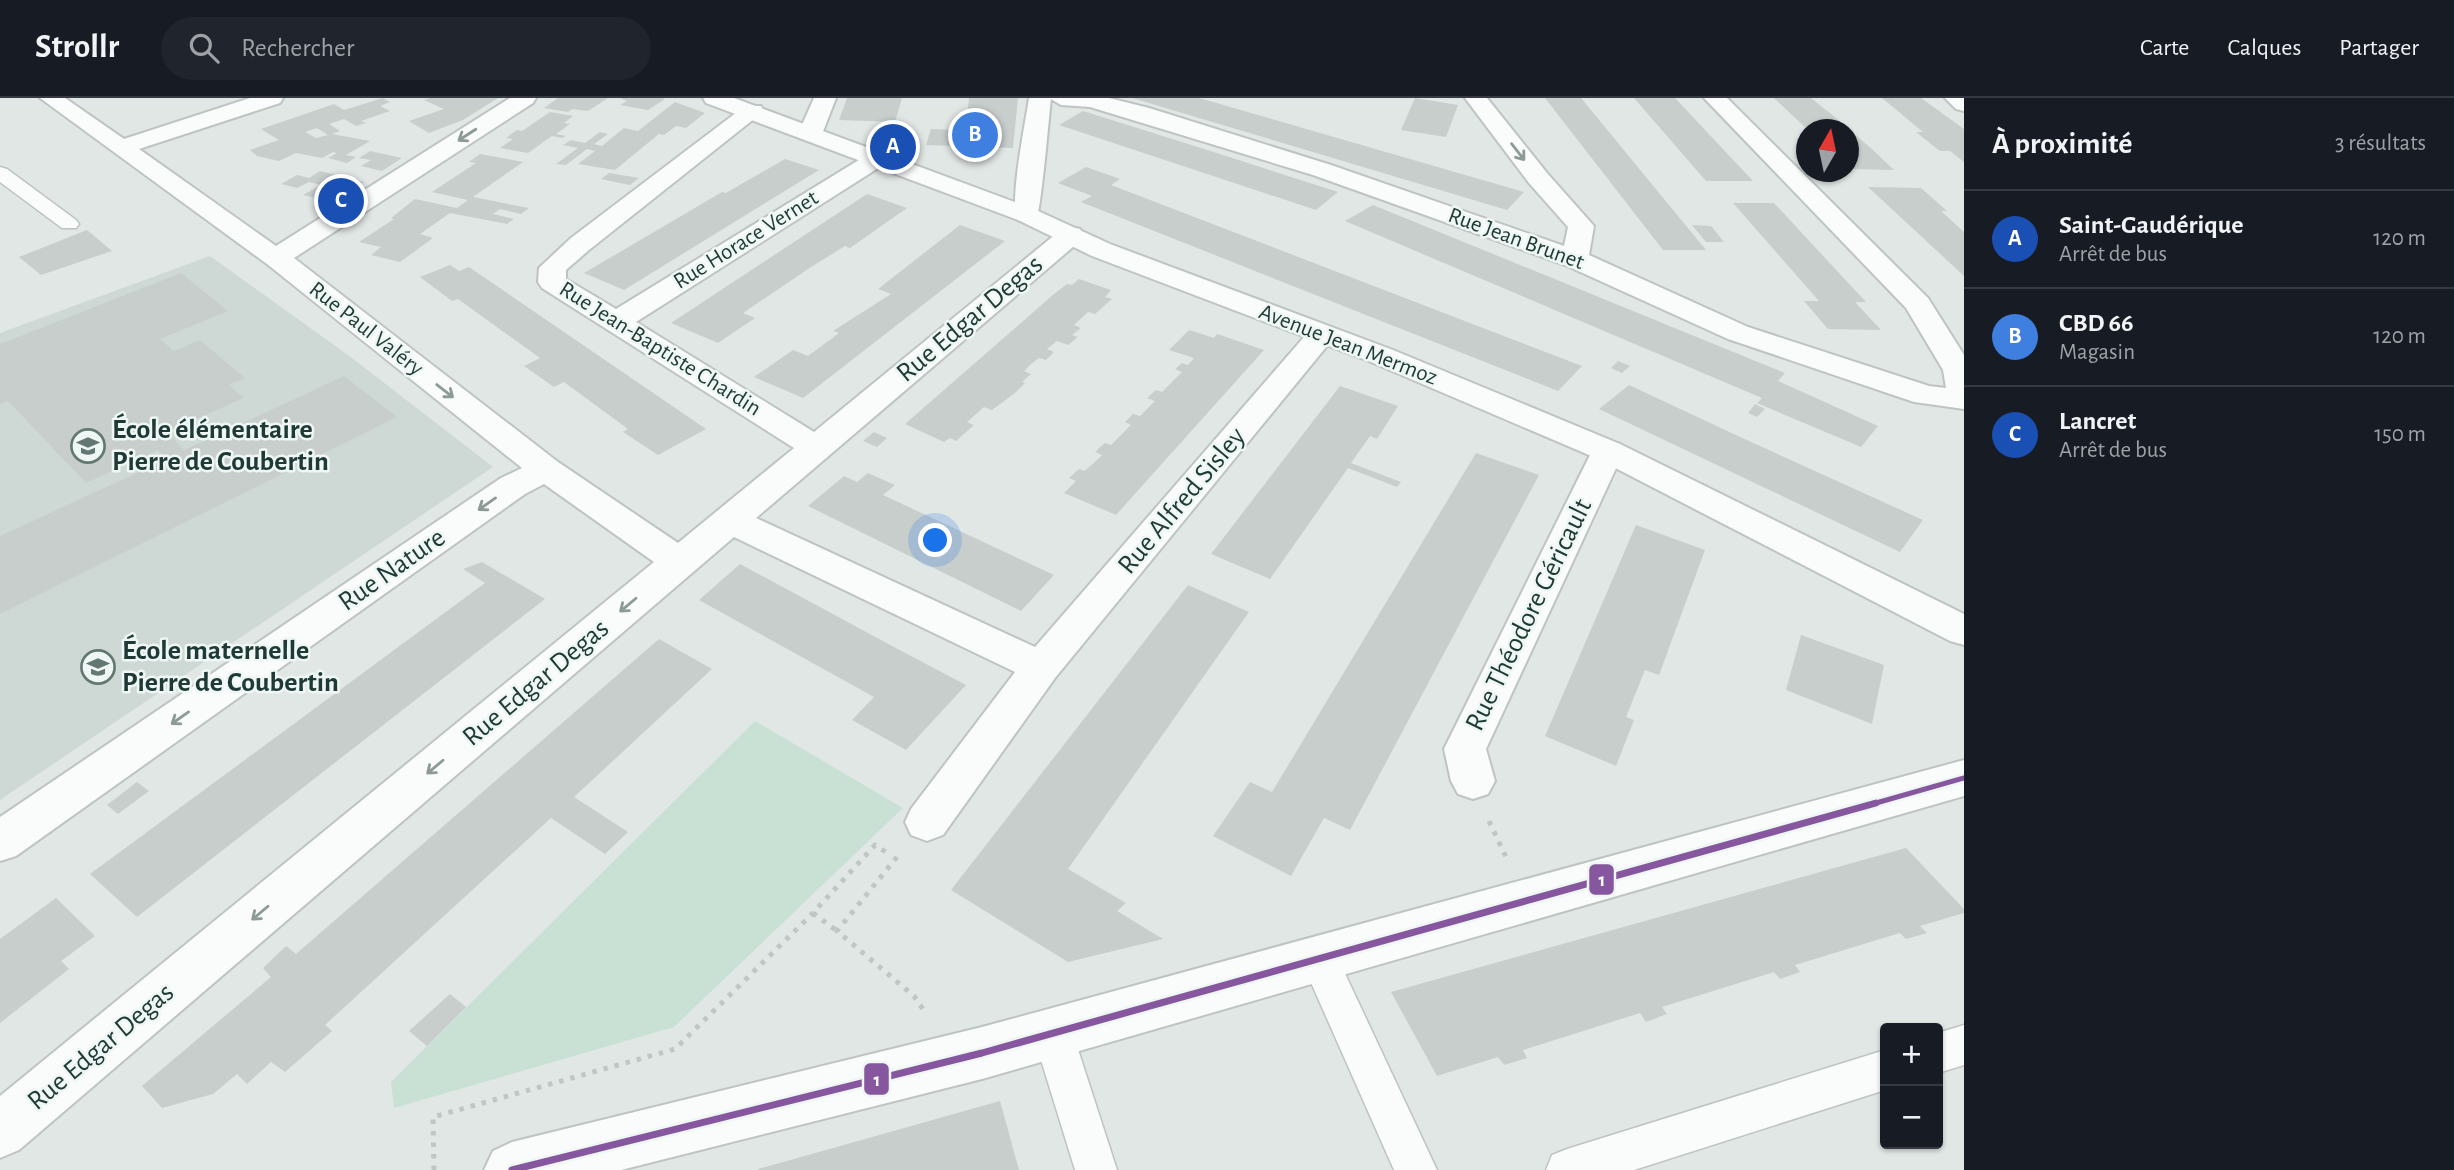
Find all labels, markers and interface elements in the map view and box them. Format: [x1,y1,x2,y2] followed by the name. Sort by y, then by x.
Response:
[161,17,651,80] search box
[185,29,223,67] icon: search
[35,31,119,64] text: Strollr
[241,35,355,61] text: Rechercher
[2140,36,2189,60] text: Carte
[2227,36,2301,60] text: Calques
[2339,36,2419,60] text: Partager
[952,109,998,161] pin: B
[1796,119,1859,182] north arrow
[870,121,916,173] pin: A
[458,128,478,142] one-way arrow
[1992,129,2132,159] text: À proximité
[2335,132,2426,155] text: 3 résultats
[1511,142,1526,161] one-way arrow
[318,175,364,227] pin: C
[670,186,823,294] street label: Rue Horace Vernet
[1445,204,1588,274] street label: Rue Jean Brunet
[2059,212,2244,238] text: Saint-Gaudérique
[2008,227,2022,250] text: A
[2373,227,2426,250] text: 120 m
[2059,243,2167,266] text: Arrêt de bus
[892,250,1048,388] street label: Rue Edgar Degas
[305,278,427,381] street label: Rue Paul Valéry
[555,278,765,420] street label: Rue Jean-Baptiste Chardin
[1256,300,1440,390] street label: Avenue Jean Mermoz
[2059,310,2134,336] text: CBD 66
[2008,325,2022,348] text: B
[2373,325,2426,348] text: 120 m
[2059,341,2135,364] text: Magasin
[436,383,454,399] one-way arrow
[2059,408,2136,434] text: Lancret
[112,413,329,476] place label: École élémentaire Pierre de Coubertin
[1113,422,1251,580] street label: Rue Alfred Sisley
[2009,423,2021,446] text: C
[2374,423,2426,446] text: 150 m
[69,427,107,465] school or university icon: École élémentaire Pierre de Coubertin
[2059,439,2167,462] text: Arrêt de bus
[1461,494,1597,735] street label: Rue Théodore Géricault
[478,497,497,511] one-way arrow
[334,523,450,617] street label: Rue Nature
[918,523,952,557] your location
[619,598,637,613] one-way arrow
[458,614,614,752] street label: Rue Edgar Degas
[122,634,339,697] place label: École maternelle Pierre de Coubertin
[79,648,117,686] school or university icon: École maternelle Pierre de Coubertin
[171,711,190,725] one-way arrow
[426,759,444,775] one-way arrow
[1588,863,1615,896] line badge: 1
[1599,871,1605,890] text: 1
[252,905,270,921] one-way arrow
[23,978,179,1116] street label: Rue Edgar Degas
[1880,1023,1943,1149] map controls
[1880,1023,1943,1086] button: +
[863,1062,890,1096] line badge: 1
[874,1071,880,1090] text: 1
[1880,1086,1943,1149] button: −

